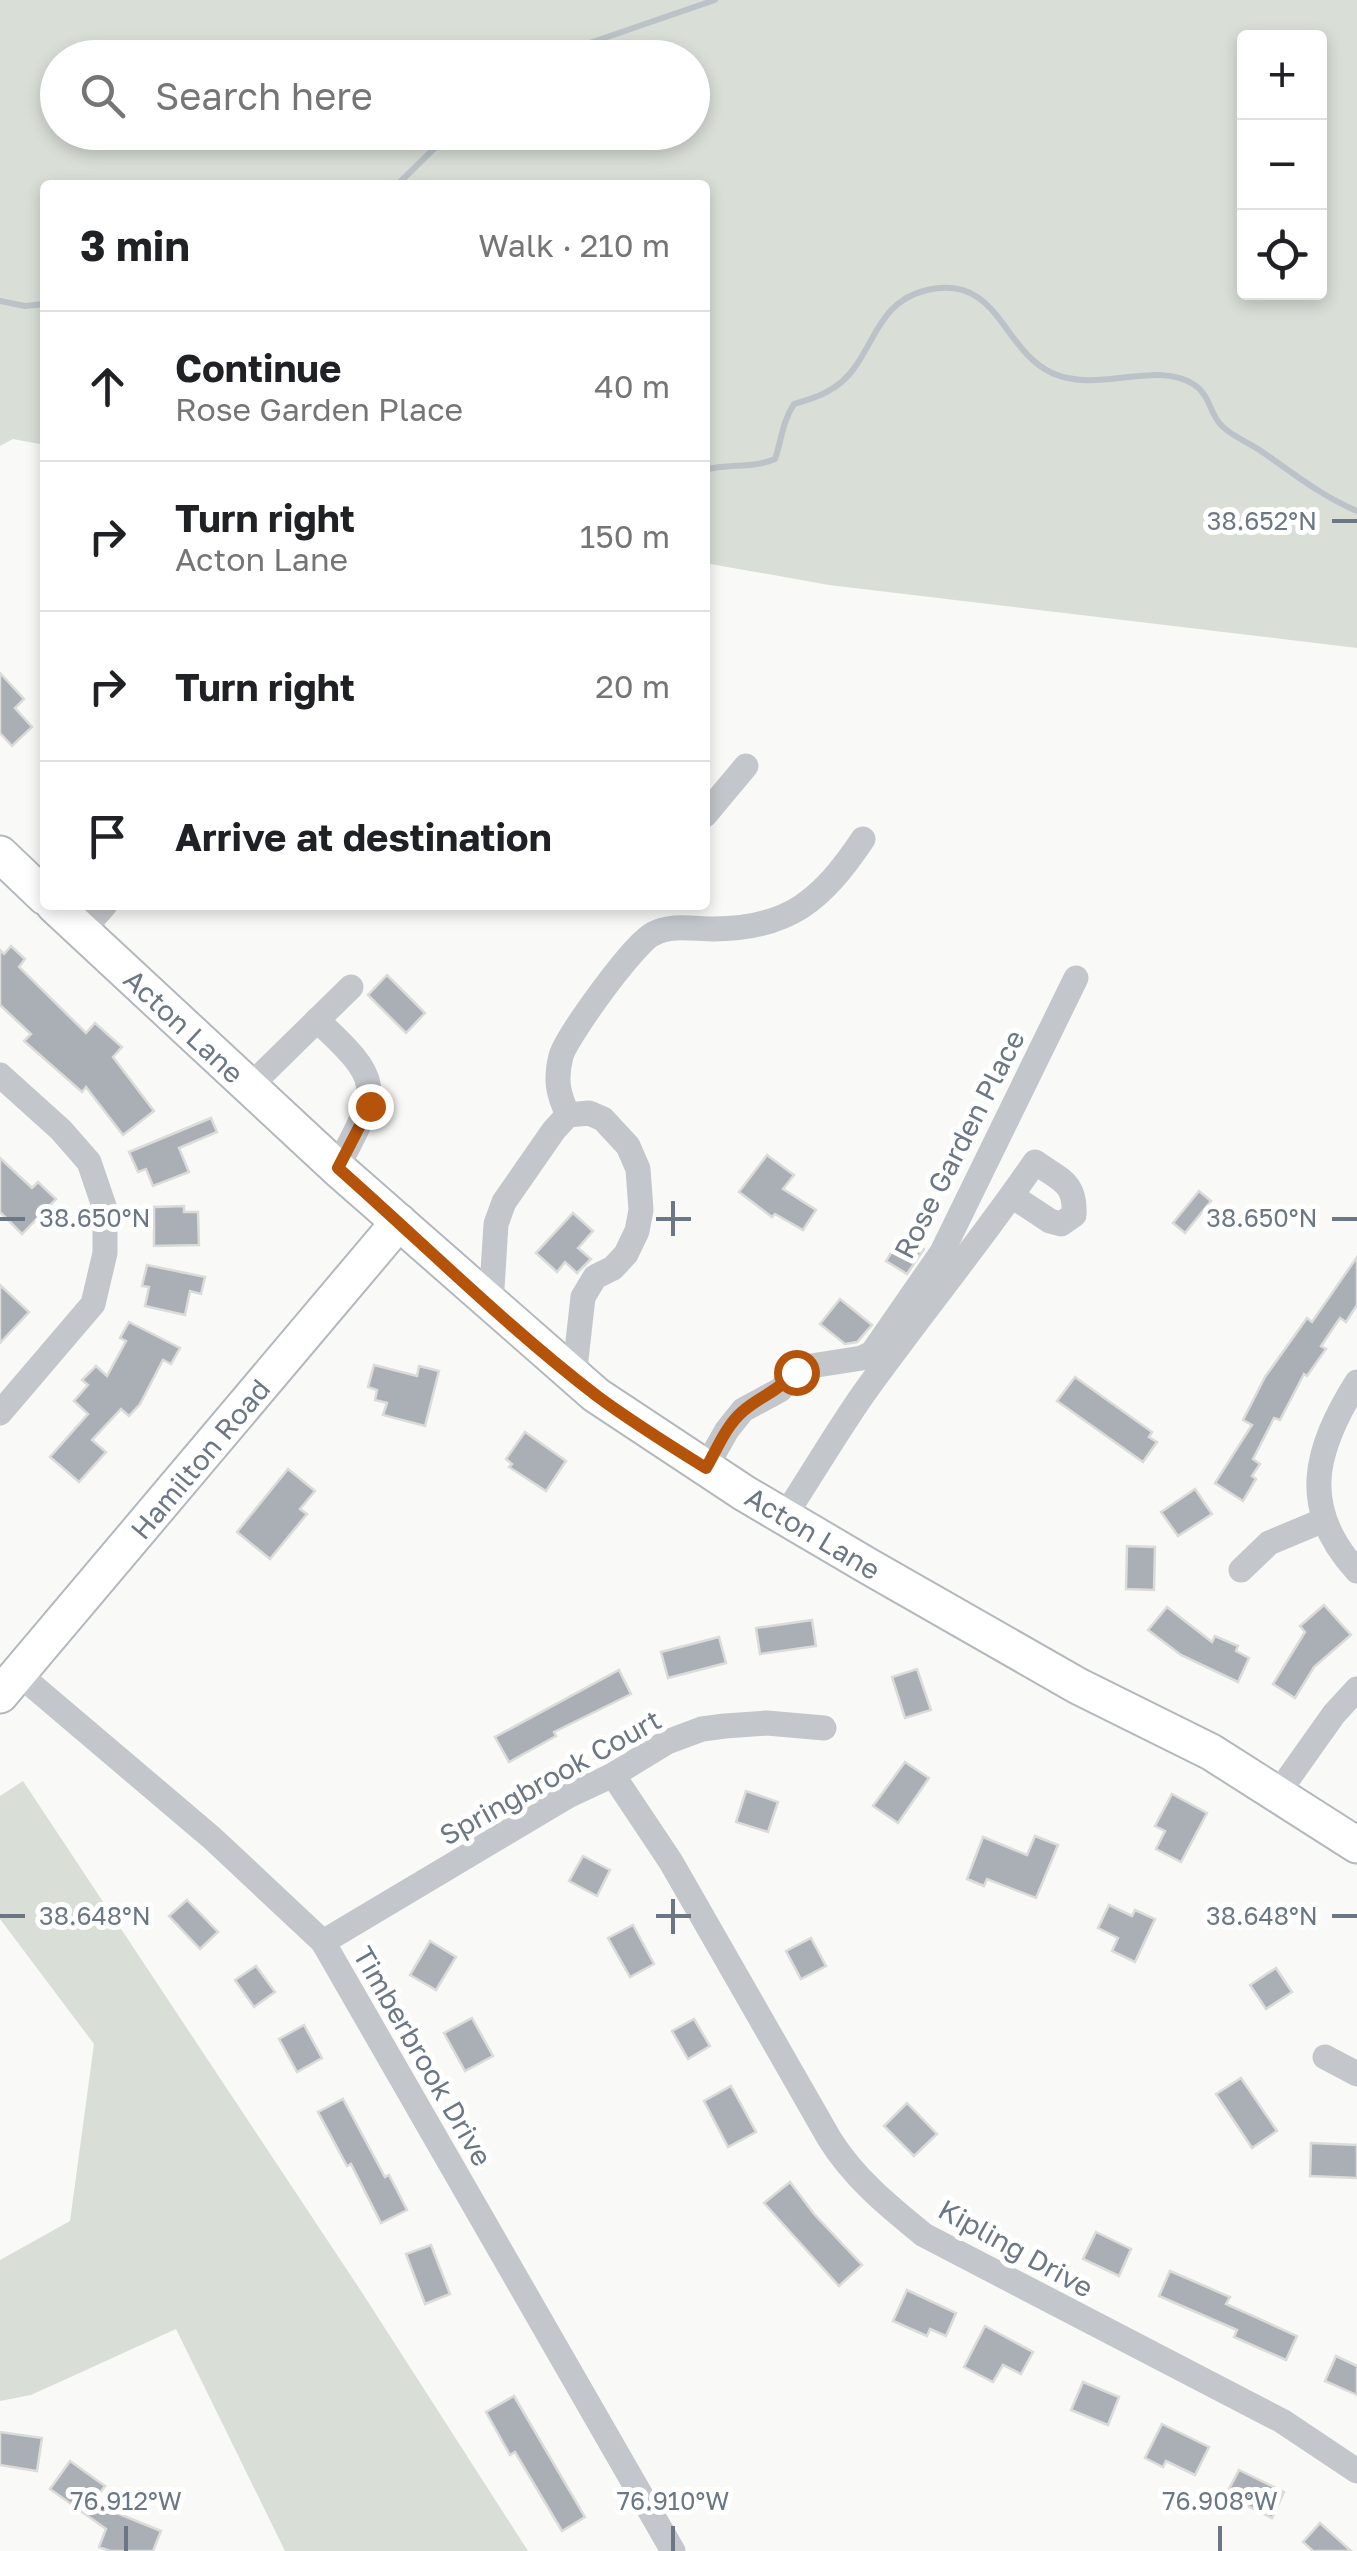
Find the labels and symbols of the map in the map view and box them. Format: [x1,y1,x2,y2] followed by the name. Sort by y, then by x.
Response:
[1207,505,1317,536] text: 38.652°N
[117,962,251,1090] street label: Acton Lane
[887,1024,1031,1264] street label: Rose Garden Place
[348,1084,394,1130] route end
[39,1202,151,1233] text: 38.650°N
[1206,1202,1318,1233] text: 38.650°N
[774,1350,820,1396] route start
[124,1372,276,1546] street label: Hamilton Road
[740,1480,886,1586] street label: Acton Lane
[434,1703,666,1851] street label: Springbrook Court
[39,1900,151,1931] text: 38.648°N
[1206,1900,1318,1931] text: 38.648°N
[347,1940,499,2172] street label: Timberbrook Drive
[933,2192,1099,2304] street label: Kipling Drive
[70,2485,182,2516] text: 76.912°W
[617,2485,729,2516] text: 76.910°W
[1162,2485,1278,2516] text: 76.908°W

